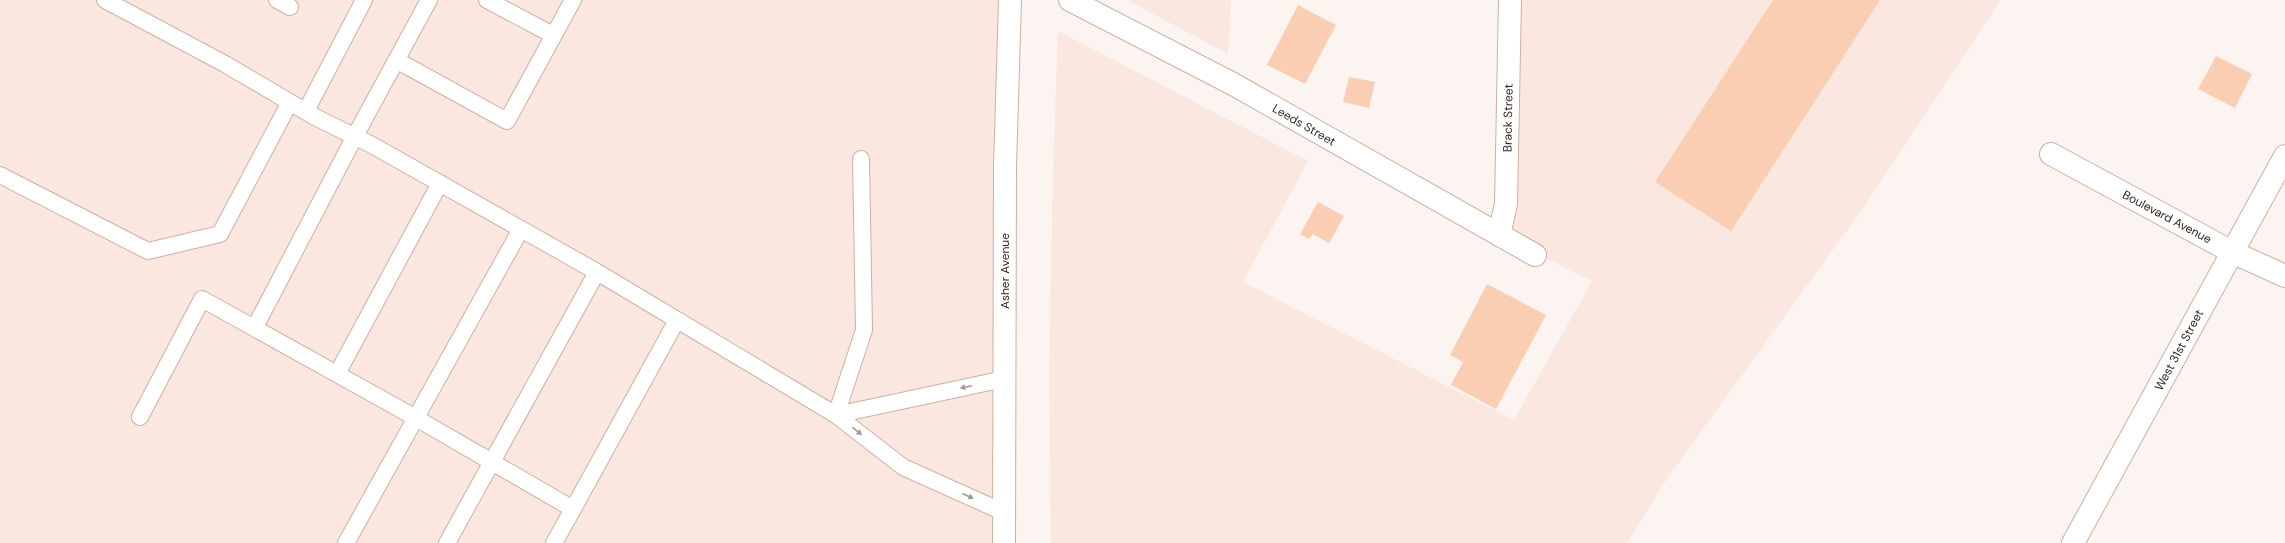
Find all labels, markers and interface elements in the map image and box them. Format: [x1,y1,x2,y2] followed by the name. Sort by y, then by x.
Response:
[1499,83,1517,152] street label: Brack Street
[1269,100,1339,150] street label: Leeds Street
[2120,187,2215,247] street label: Boulevard Avenue
[997,233,1013,309] street label: Asher Avenue
[2151,306,2207,393] street label: West 31st Street
[960,385,972,391] one-way arrow
[851,427,862,435] one-way arrow
[963,493,974,499] one-way arrow

